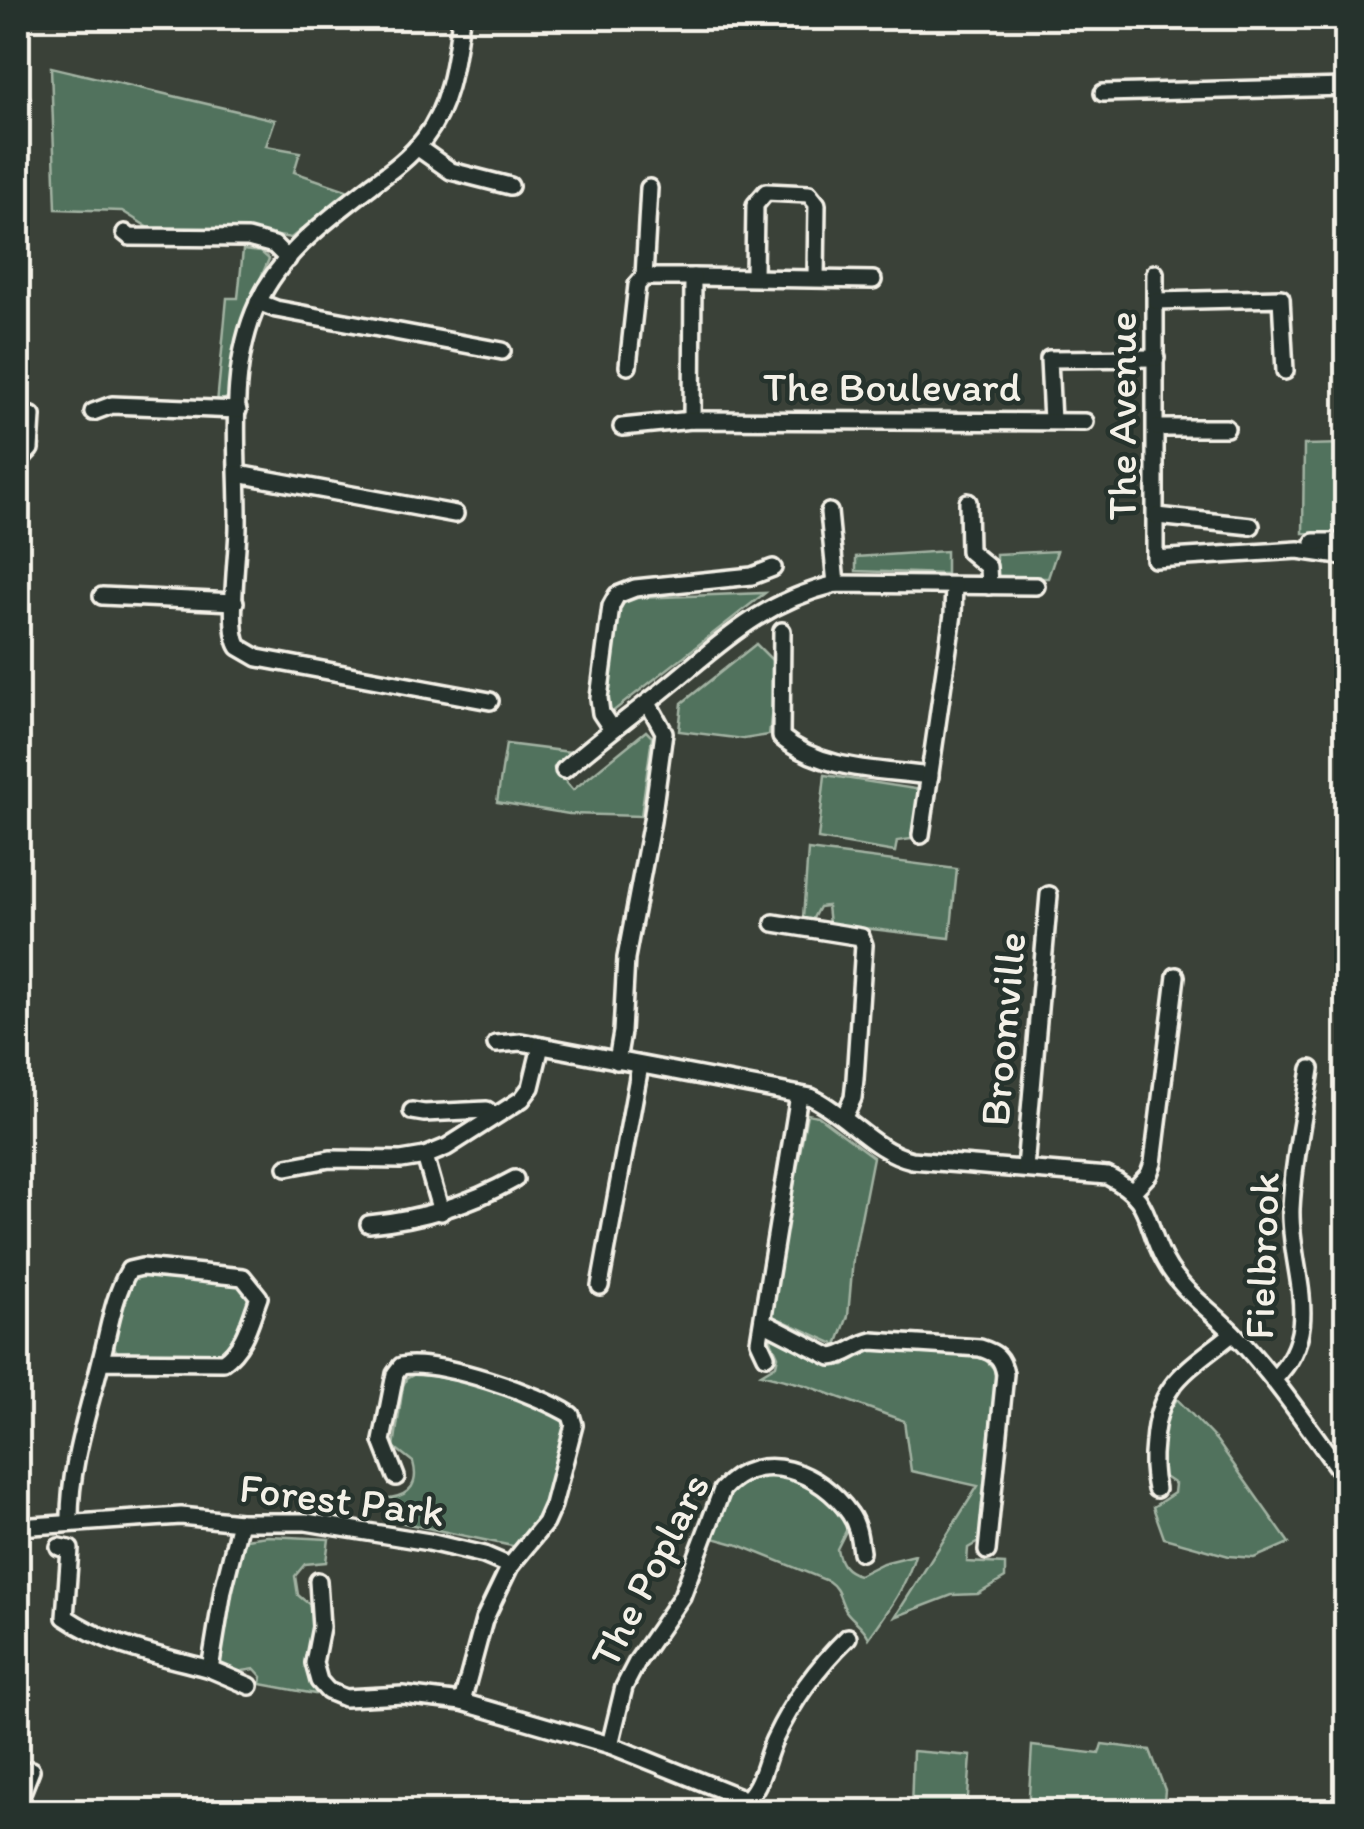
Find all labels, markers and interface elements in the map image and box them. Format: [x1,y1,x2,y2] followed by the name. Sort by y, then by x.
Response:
[1096,311,1147,521] street label: The Avenue
[763,361,1021,412] street label: The Boulevard
[969,930,1036,1128] street label: Broomville
[1233,1171,1290,1340] street label: Fielbrook
[237,1462,447,1537] street label: Forest Park
[579,1465,720,1676] street label: The Poplars

